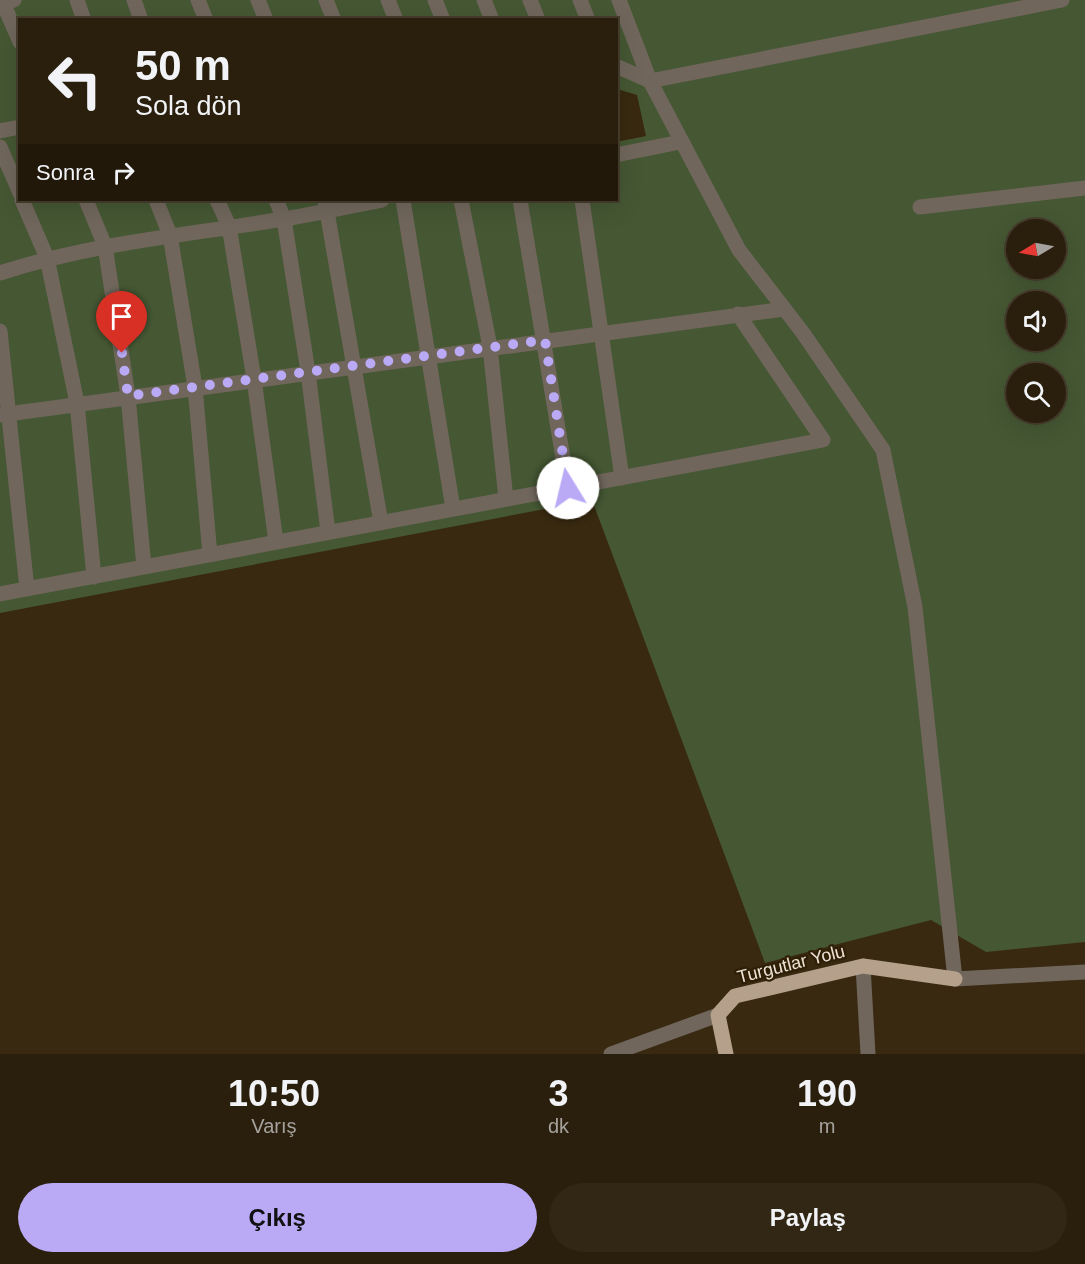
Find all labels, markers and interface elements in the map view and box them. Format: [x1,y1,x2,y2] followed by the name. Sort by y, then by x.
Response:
[36,42,114,120] icon: left
[135,42,231,89] text: 50 m
[135,91,242,121] text: Sola dön
[107,156,140,189] icon: right
[36,160,95,185] text: Sonra
[1006,219,1066,279] north arrow
[1006,219,1066,423] map controls
[96,291,147,353] pin
[1006,291,1066,351] button: sound
[105,300,138,333] icon: arrive
[1006,363,1066,423] button: search
[536,456,600,520] position arrow
[735,941,847,987] street label: Turgutlar Yolu
[228,1073,320,1114] text: 10:50
[548,1073,569,1114] text: 3
[797,1073,857,1114] text: 190
[251,1115,297,1137] text: Varış
[548,1115,569,1137] text: dk
[819,1115,835,1137] text: m
[18,1183,537,1252] button: Çıkış
[549,1183,1067,1252] button: Paylaş

